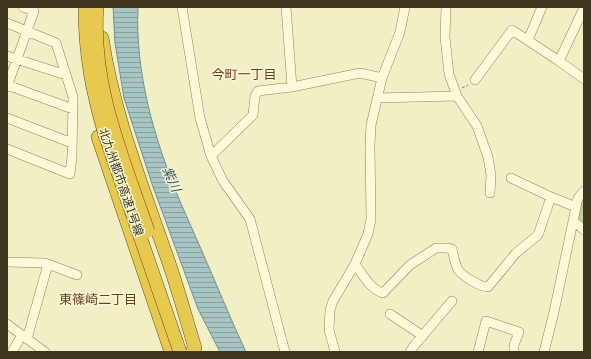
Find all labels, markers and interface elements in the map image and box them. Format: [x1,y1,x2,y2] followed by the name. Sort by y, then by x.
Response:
[211,66,277,83] district label: 今町一丁目
[96,126,147,238] street label: 北九州都市高速1号線
[158,164,185,196] water label: 紫川
[59,291,137,308] district label: 東篠崎二丁目

